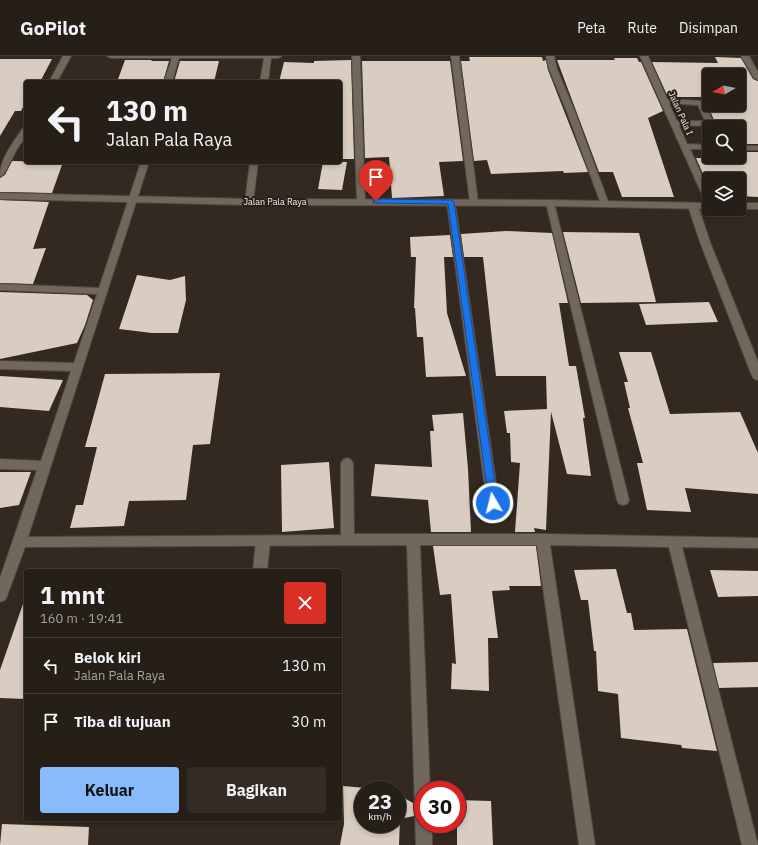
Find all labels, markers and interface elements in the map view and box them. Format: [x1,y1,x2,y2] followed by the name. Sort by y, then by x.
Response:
[20,16,86,40] text: GoPilot
[577,19,606,37] text: Peta
[628,19,657,37] text: Rute
[679,19,738,37] text: Disimpan
[702,68,746,112] north arrow
[702,68,746,216] map controls
[666,89,696,137] street label: Jalan Pala I
[106,92,188,129] text: 130 m
[40,96,92,148] icon: left
[702,120,746,164] button: search
[106,128,232,151] text: Jalan Pala Raya
[359,160,393,201] pin
[365,166,387,188] icon: arrive
[702,172,746,216] button: layers
[243,196,307,207] street label: Jalan Pala Raya
[472,482,514,524] position arrow
[40,579,105,611] text: 1 mnt
[284,582,326,624] button: close
[40,610,123,627] text: 160 m · 19:41
[74,648,141,667] text: Belok kiri
[40,655,62,677] icon: left
[282,656,326,675] text: 130 m
[74,667,165,684] text: Jalan Pala Raya
[40,711,62,733] icon: arrive
[74,712,171,731] text: Tiba di tujuan
[291,712,326,731] text: 30 m
[40,767,179,813] button: Keluar
[187,767,326,813] button: Bagikan
[414,781,466,833] speed limit sign: 30
[368,788,392,815] text: 23
[368,810,392,823] text: km/h

